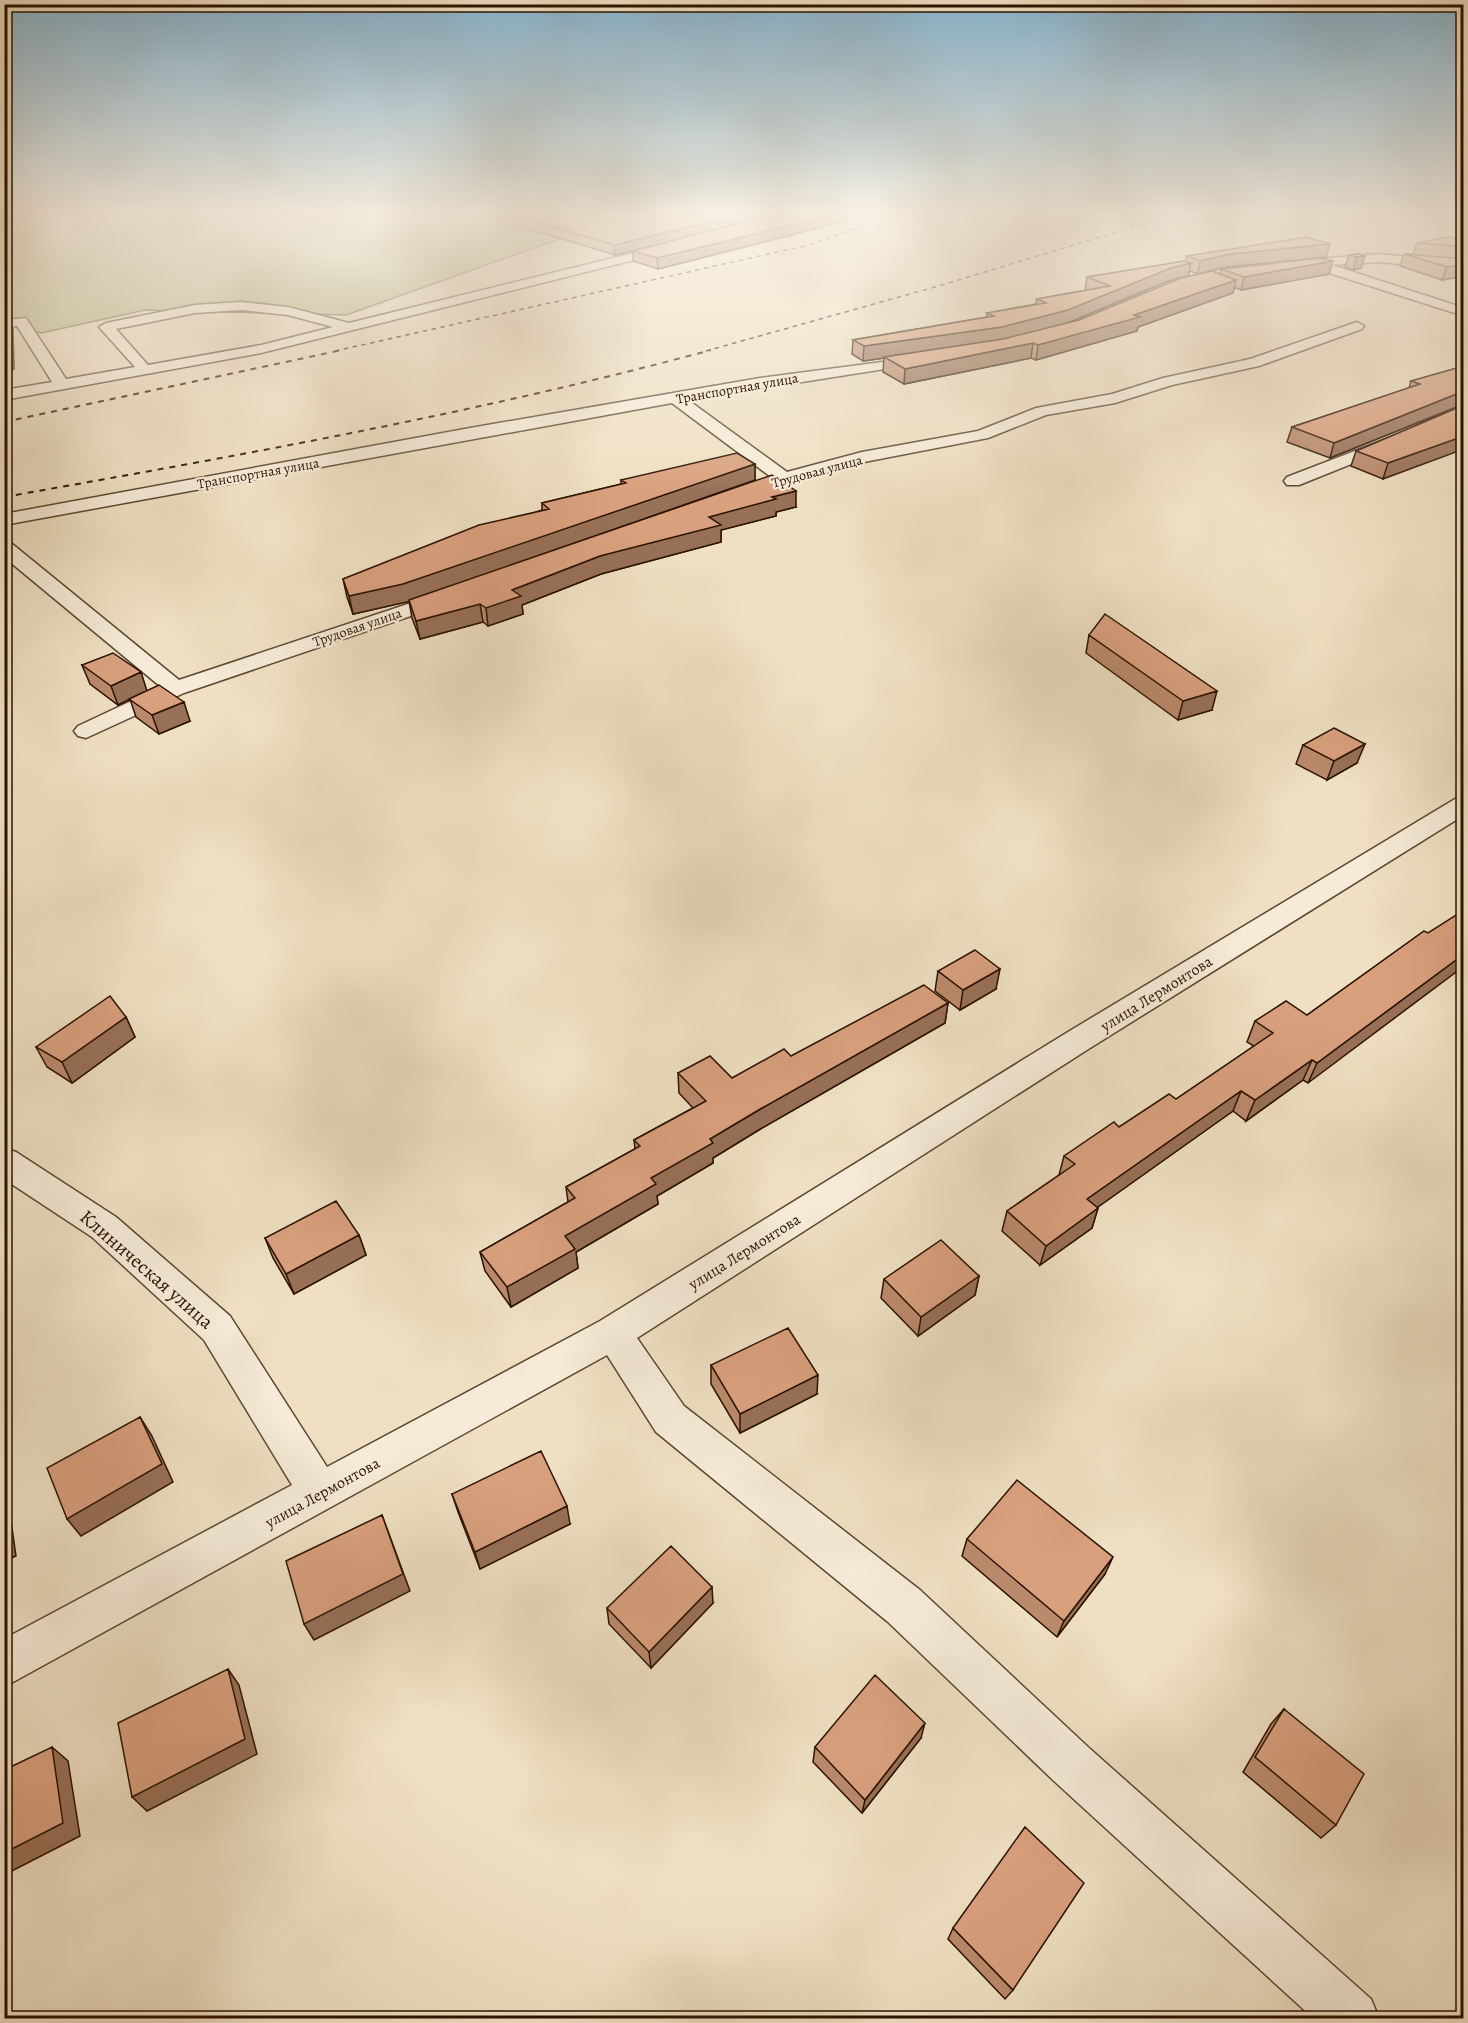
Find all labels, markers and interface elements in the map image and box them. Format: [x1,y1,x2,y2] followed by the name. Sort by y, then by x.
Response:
[675,368,800,409] street label: Транспортная улица
[770,450,865,493] street label: Трудовая улица
[196,453,321,494] street label: Транспортная улица
[310,603,405,652] street label: Трудовая улица
[1096,950,1217,1038] street label: улица Лермонтова
[74,1204,220,1336] street label: Клиническая улица
[684,1208,805,1296] street label: улица Лермонтова
[260,1452,384,1534] street label: улица Лермонтова

